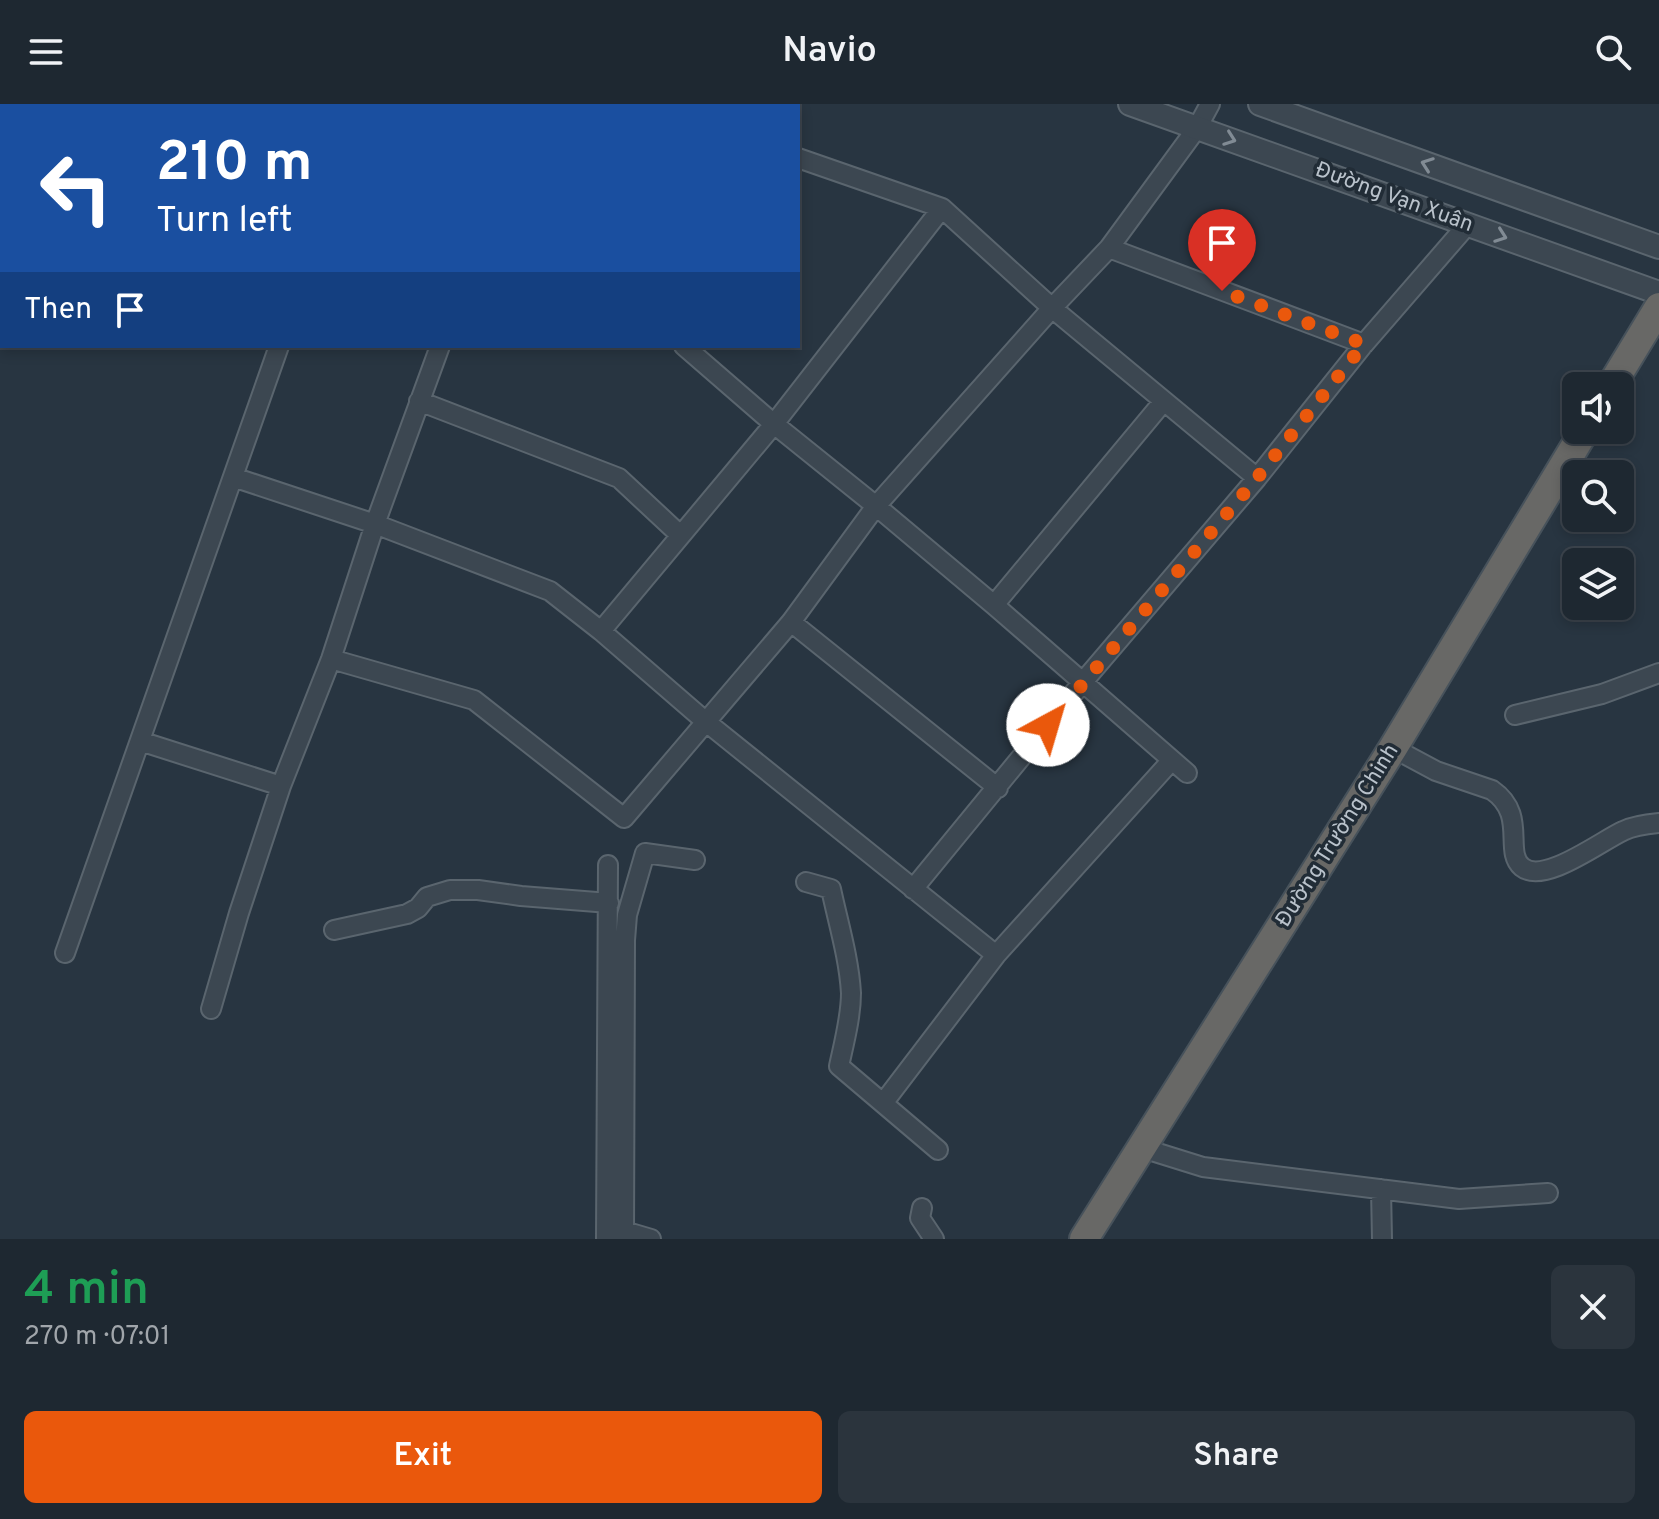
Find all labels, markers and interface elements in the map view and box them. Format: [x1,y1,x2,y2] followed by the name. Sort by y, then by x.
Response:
[782,29,877,75] text: Navio
[24,30,68,74] icon: menu
[1591,30,1635,74] icon: search
[156,130,313,200] text: 210 m
[1222,130,1236,146] one-way arrow
[24,136,128,240] icon: left
[1311,157,1477,239] street label: Đường Vạn Xuân
[1421,157,1435,174] one-way arrow
[156,199,293,245] text: Turn left
[1188,209,1256,291] pin
[1200,221,1244,265] icon: arrive
[1493,227,1507,243] one-way arrow
[108,288,152,332] icon: arrive
[24,292,92,329] text: Then
[1562,372,1634,620] map controls
[1562,372,1634,444] button: sound
[1562,460,1634,532] button: search
[1562,548,1634,620] button: layers
[1006,683,1090,767] position arrow
[1271,740,1405,932] street label: Đường Trường Chinh
[24,1261,149,1321] text: 4 min
[1551,1265,1635,1349] button: close
[24,1321,170,1354] text: 270 m · 07:01
[24,1411,822,1503] button: Exit
[838,1411,1635,1503] button: Share

